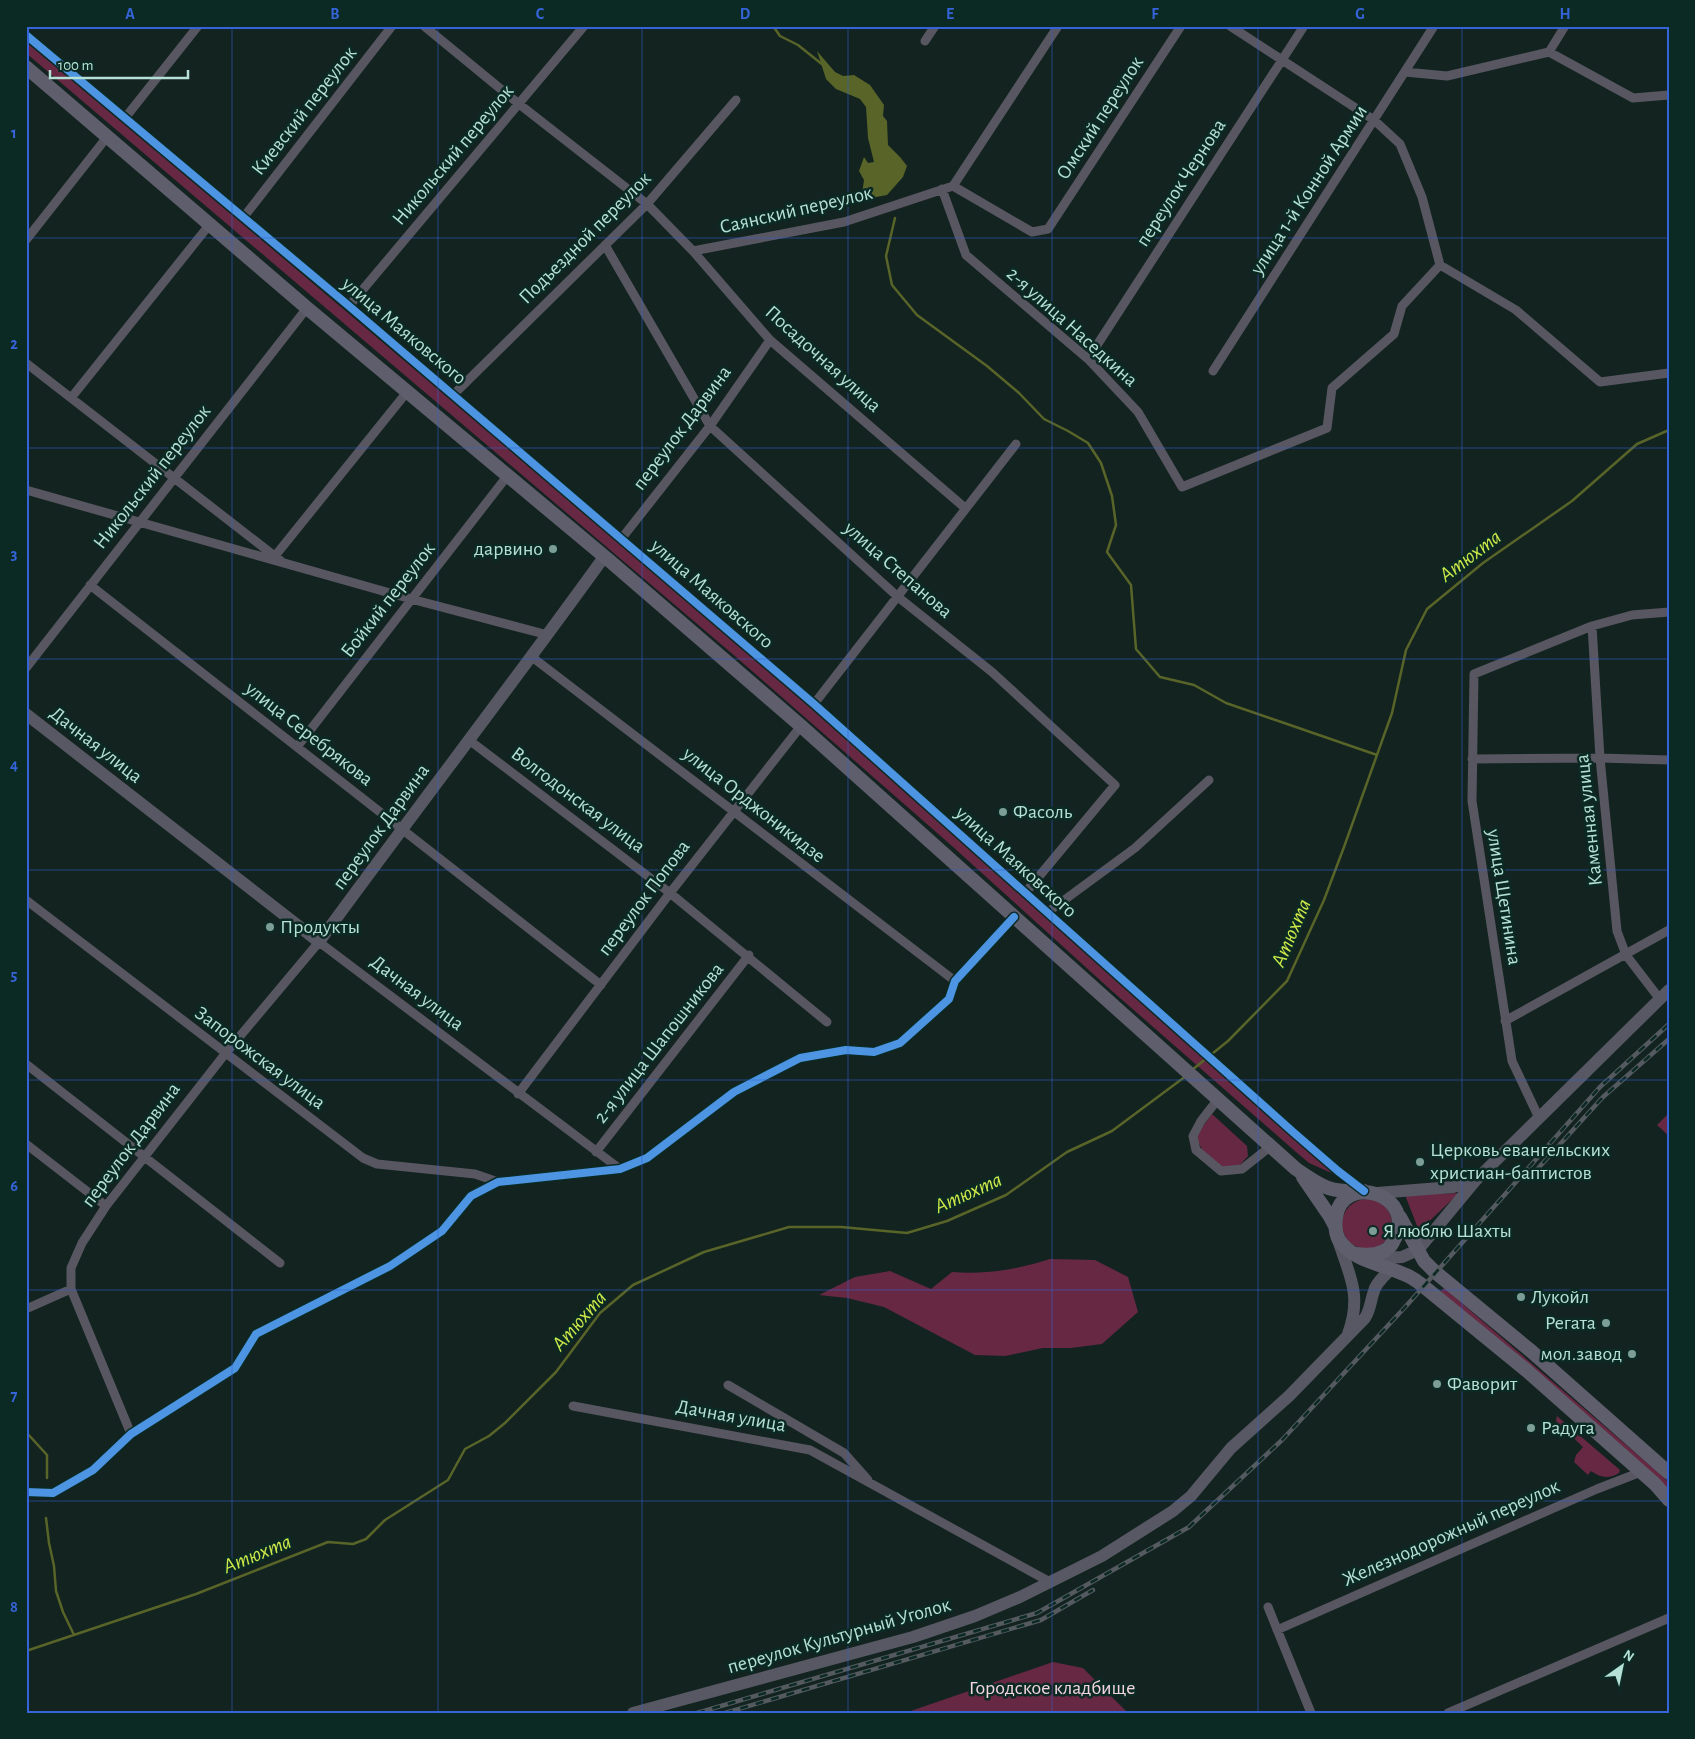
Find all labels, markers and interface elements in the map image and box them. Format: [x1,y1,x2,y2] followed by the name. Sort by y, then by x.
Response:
[125,6,135,22] text: A
[330,6,340,22] text: B
[536,6,545,22] text: C
[740,6,751,22] text: D
[946,6,954,22] text: E
[1151,6,1159,22] text: F
[1355,6,1365,22] text: G
[1559,6,1571,22] text: H
[248,43,360,179] street label: Киевский переулок
[50,48,188,80] scale bar
[1053,53,1147,183] street label: Омский переулок
[58,58,93,73] text: 100 m
[389,81,517,229] street label: Никольский переулок
[1246,102,1371,279] street label: улица 1-й Конной Армии
[1132,116,1230,250] street label: переулок Чернова
[11,125,17,141] text: 1
[515,168,655,308] street label: Подъездной переулок
[718,183,874,237] street label: Саянский переулок
[1003,263,1141,391] street label: 2-я улица Наседкина
[337,273,470,389] street label: улица Маяковского
[761,302,885,416] street label: Посадочная улица
[10,336,18,352] text: 2
[629,362,735,494] street label: переулок Дарвина
[90,401,214,553] street label: Никольский переулок
[839,517,956,622] street label: улица Степанова
[1434,526,1505,586] water label: Атюхта
[646,535,777,652] street label: улица Маяковского
[337,539,439,661] street label: Бойкий переулок
[474,539,543,559] place label: дарвино
[547,543,559,555] marker: дарвино
[11,546,18,562] text: 3
[241,678,377,790] street label: улица Серебрякова
[46,703,146,787] street label: Дачная улица
[507,743,649,857] street label: Волгодонская улица
[678,743,829,867] street label: улица Орджоникидзе
[1572,753,1606,887] street label: Каменная улица
[10,757,18,773] text: 4
[329,761,433,893] street label: переулок Дарвина
[951,802,1080,921] street label: улица Маяковского
[1013,802,1073,822] place label: Фасоль
[997,806,1009,818] marker: Фасоль
[1483,827,1525,966] street label: улица Щетинина
[594,836,694,960] street label: переулок Попова
[1267,896,1315,971] water label: Атюхта
[280,917,360,937] place label: Продукты
[264,921,276,933] marker: Продукты
[367,952,467,1034] street label: Дачная улица
[590,959,728,1127] street label: 2-я улица Шапошникова
[11,967,18,983] text: 5
[191,1003,329,1113] street label: Запорожская улица
[78,1079,184,1211] street label: переулок Дарвина
[1430,1140,1610,1183] place label: Церковь евангельских христиан-баптистов
[1414,1156,1426,1168] marker: Церковь евангельских христиан-баптистов
[930,1169,1005,1218] water label: Атюхта
[10,1178,18,1194] text: 6
[1383,1221,1512,1241] place label: Я люблю Шахты
[1367,1225,1379,1237] marker: Я люблю Шахты
[547,1287,610,1356] water label: Атюхта
[1531,1287,1589,1307] place label: Лукойл
[1515,1291,1527,1303] marker: Лукойл
[1545,1313,1596,1333] place label: Регата
[1600,1317,1612,1329] marker: Регата
[1541,1344,1622,1364] place label: мол.завод
[1626,1348,1638,1360] marker: мол.завод
[1447,1374,1518,1394] place label: Фаворит
[1431,1378,1443,1390] marker: Фаворит
[11,1388,18,1404] text: 7
[675,1397,787,1435] street label: Дачная улица
[1541,1418,1595,1438] place label: Радуга
[1525,1422,1537,1434] marker: Радуга
[1339,1476,1563,1590] street label: Железнодорожный переулок
[219,1531,294,1577] water label: Атюхта
[725,1595,953,1677] street label: переулок Культурный Уголок
[10,1599,18,1615] text: 8
[1598,1642,1648,1692] north arrow
[1621,1647,1636,1664] text: N
[969,1678,1135,1698] park label: Городское кладбище

